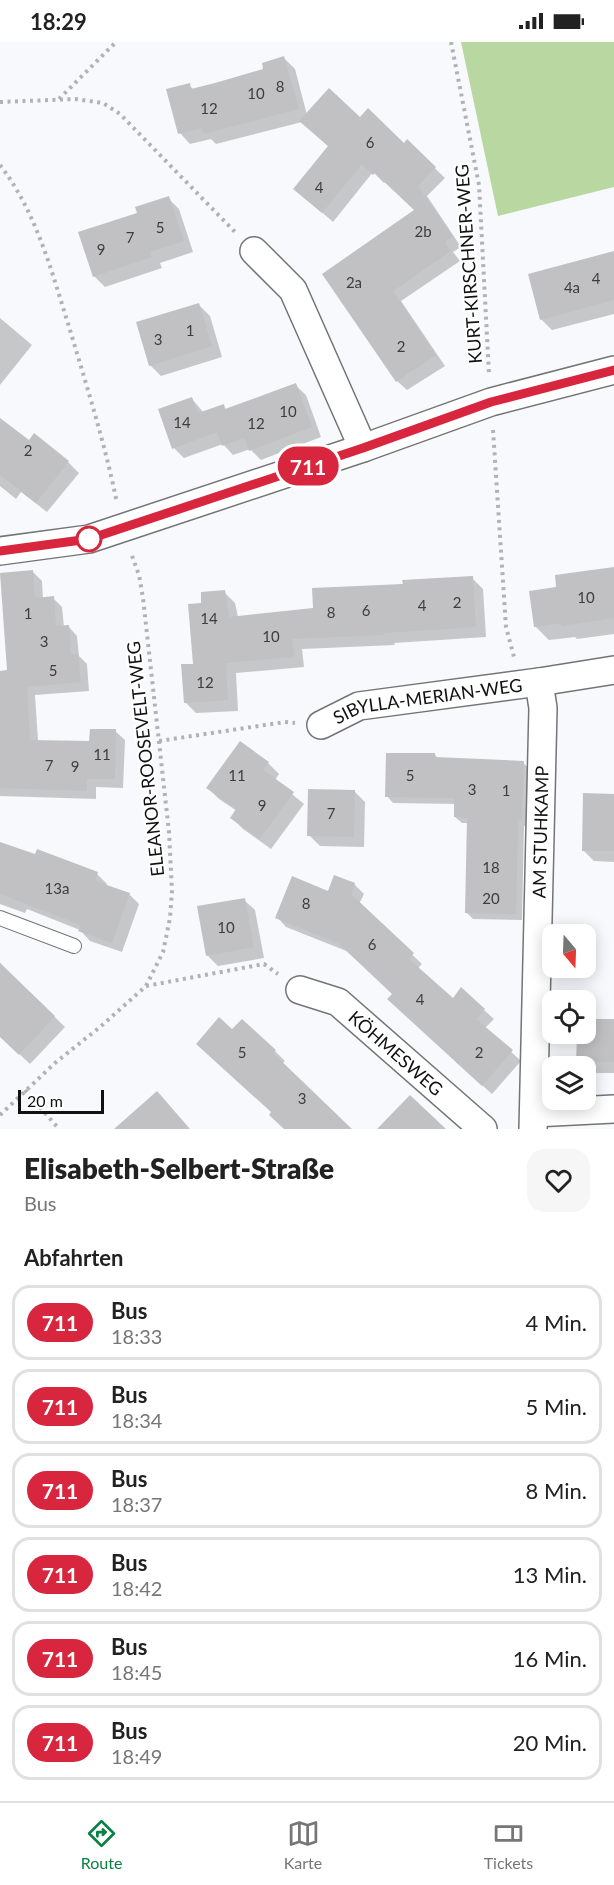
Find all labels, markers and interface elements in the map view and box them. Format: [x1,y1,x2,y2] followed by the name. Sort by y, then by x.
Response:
[30,8,87,35] text: 18:29
[276,77,284,95] house number: 8
[247,84,265,102] house number: 10
[200,99,218,117] house number: 12
[366,133,375,151] house number: 6
[450,164,486,364] street label: KURT-KIRSCHNER-WEG
[315,178,324,196] house number: 4
[156,218,164,236] house number: 5
[414,222,432,240] house number: 2b
[126,228,135,246] house number: 7
[97,240,105,258] house number: 9
[592,269,601,287] house number: 4
[346,273,362,291] house number: 2a
[564,278,580,296] house number: 4a
[186,321,194,339] house number: 1
[154,330,162,348] house number: 3
[397,337,405,355] house number: 2
[279,402,297,420] house number: 10
[173,413,191,431] house number: 14
[247,414,265,432] house number: 12
[24,441,32,459] house number: 2
[274,446,342,486] line badge: 711
[290,454,326,479] text: 711
[76,526,102,552] unlabelled marker
[577,588,595,606] house number: 10
[453,593,461,611] house number: 2
[418,596,427,614] house number: 4
[362,601,371,619] house number: 6
[327,603,335,621] house number: 8
[24,604,32,622] house number: 1
[200,609,218,627] house number: 14
[262,627,280,645] house number: 10
[40,632,48,650] house number: 3
[122,640,168,878] street label: ELEANOR-ROOSEVELT-WEG
[49,661,57,679] house number: 5
[196,673,214,691] house number: 12
[329,673,524,728] street label: SIBYLLA-MERIAN-WEG
[93,745,111,763] house number: 11
[45,756,54,774] house number: 7
[71,757,79,775] house number: 9
[527,765,553,899] street label: AM STUHKAMP
[228,766,246,784] house number: 11
[406,766,414,784] house number: 5
[468,780,476,798] house number: 3
[502,781,510,799] house number: 1
[258,796,266,814] house number: 9
[327,804,336,822] house number: 7
[482,858,500,876] house number: 18
[45,879,69,897] house number: 13a
[482,889,500,907] house number: 20
[302,894,310,912] house number: 8
[217,918,235,936] house number: 10
[542,924,596,978] north arrow
[542,924,596,1110] map controls
[368,935,377,953] house number: 6
[416,990,425,1008] house number: 4
[542,990,596,1044] button: locate
[344,1006,448,1100] street label: KÖHMESWEG
[238,1043,246,1061] house number: 5
[475,1043,483,1061] house number: 2
[542,1056,596,1110] button: layers
[18,1087,104,1114] scale bar
[298,1089,306,1107] house number: 3
[27,1091,63,1110] text: 20 m
[527,1149,590,1212] button: heart
[24,1151,334,1185] text: Elisabeth-Selbert-Straße
[24,1191,57,1215] text: Bus
[24,1244,123,1271] text: Abfahrten
[111,1297,147,1324] text: Bus
[526,1309,587,1336] text: 4 Min.
[42,1310,78,1335] text: 711
[111,1324,162,1348] text: 18:33
[111,1381,147,1408] text: Bus
[526,1393,587,1420] text: 5 Min.
[42,1394,78,1419] text: 711
[111,1408,162,1432] text: 18:34
[111,1465,147,1492] text: Bus
[526,1477,587,1504] text: 8 Min.
[42,1478,78,1503] text: 711
[111,1492,162,1516] text: 18:37
[111,1549,147,1576] text: Bus
[513,1561,587,1588] text: 13 Min.
[42,1562,78,1587] text: 711
[111,1576,162,1600] text: 18:42
[111,1633,147,1660] text: Bus
[513,1645,587,1672] text: 16 Min.
[42,1646,78,1671] text: 711
[111,1660,162,1684] text: 18:45
[111,1717,147,1744] text: Bus
[513,1729,587,1756] text: 20 Min.
[42,1730,78,1755] text: 711
[111,1744,162,1768] text: 18:49
[81,1817,122,1872] tab: Route
[284,1817,322,1872] tab: Karte
[484,1817,533,1872] tab: Tickets

